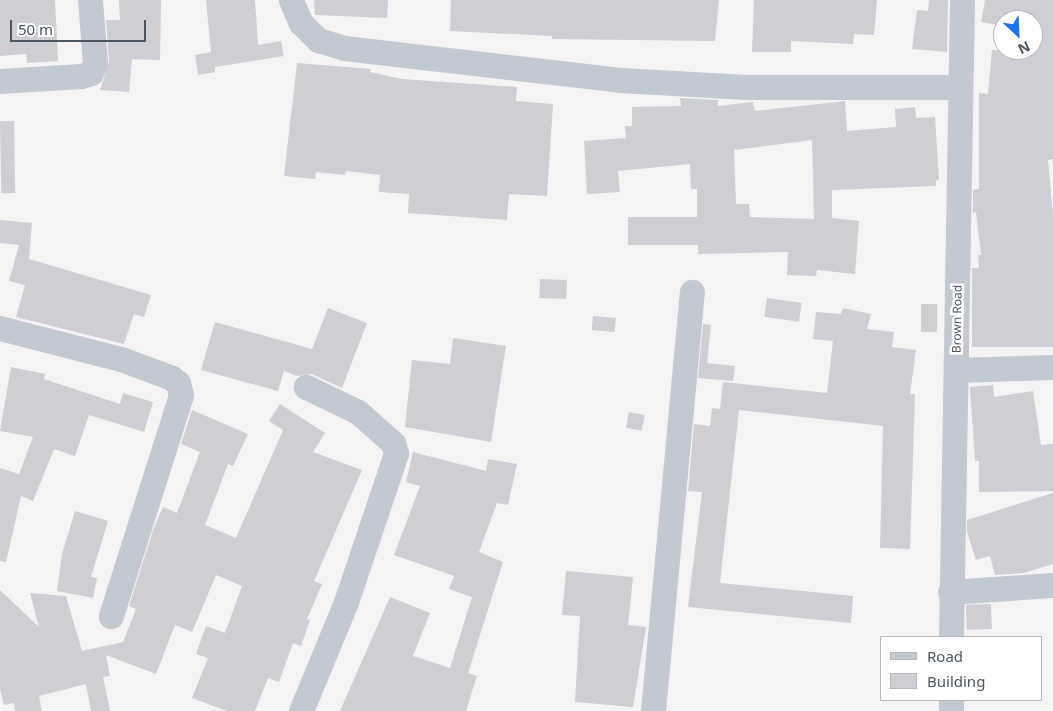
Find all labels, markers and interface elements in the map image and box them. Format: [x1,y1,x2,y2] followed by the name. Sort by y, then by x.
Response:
[12,10,149,42] scale bar
[993,10,1043,60] north arrow
[18,19,53,39] text: 50 m
[1015,37,1033,59] text: N
[949,285,965,353] street label: Brown Road
[880,636,1043,701] legend
[927,646,963,666] text: Road
[927,671,985,691] text: Building

